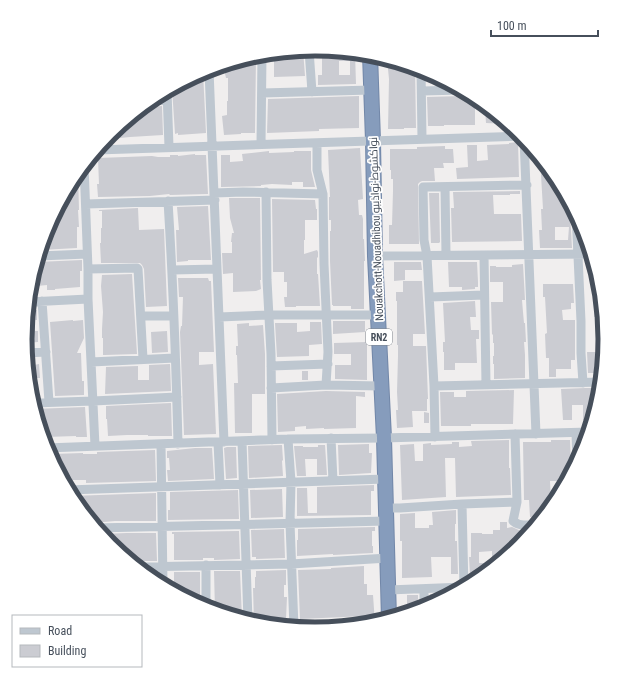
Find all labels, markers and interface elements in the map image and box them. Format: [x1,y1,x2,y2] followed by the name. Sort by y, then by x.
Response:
[491,12,598,38] scale bar
[497,19,527,33] text: 100 m
[367,137,386,321] street label: Nouakchott-Nouadhibou نواكشوط-نواذيبو
[366,329,392,345] road number: RN2
[12,615,142,667] legend
[48,624,72,638] text: Road
[48,644,86,658] text: Building

